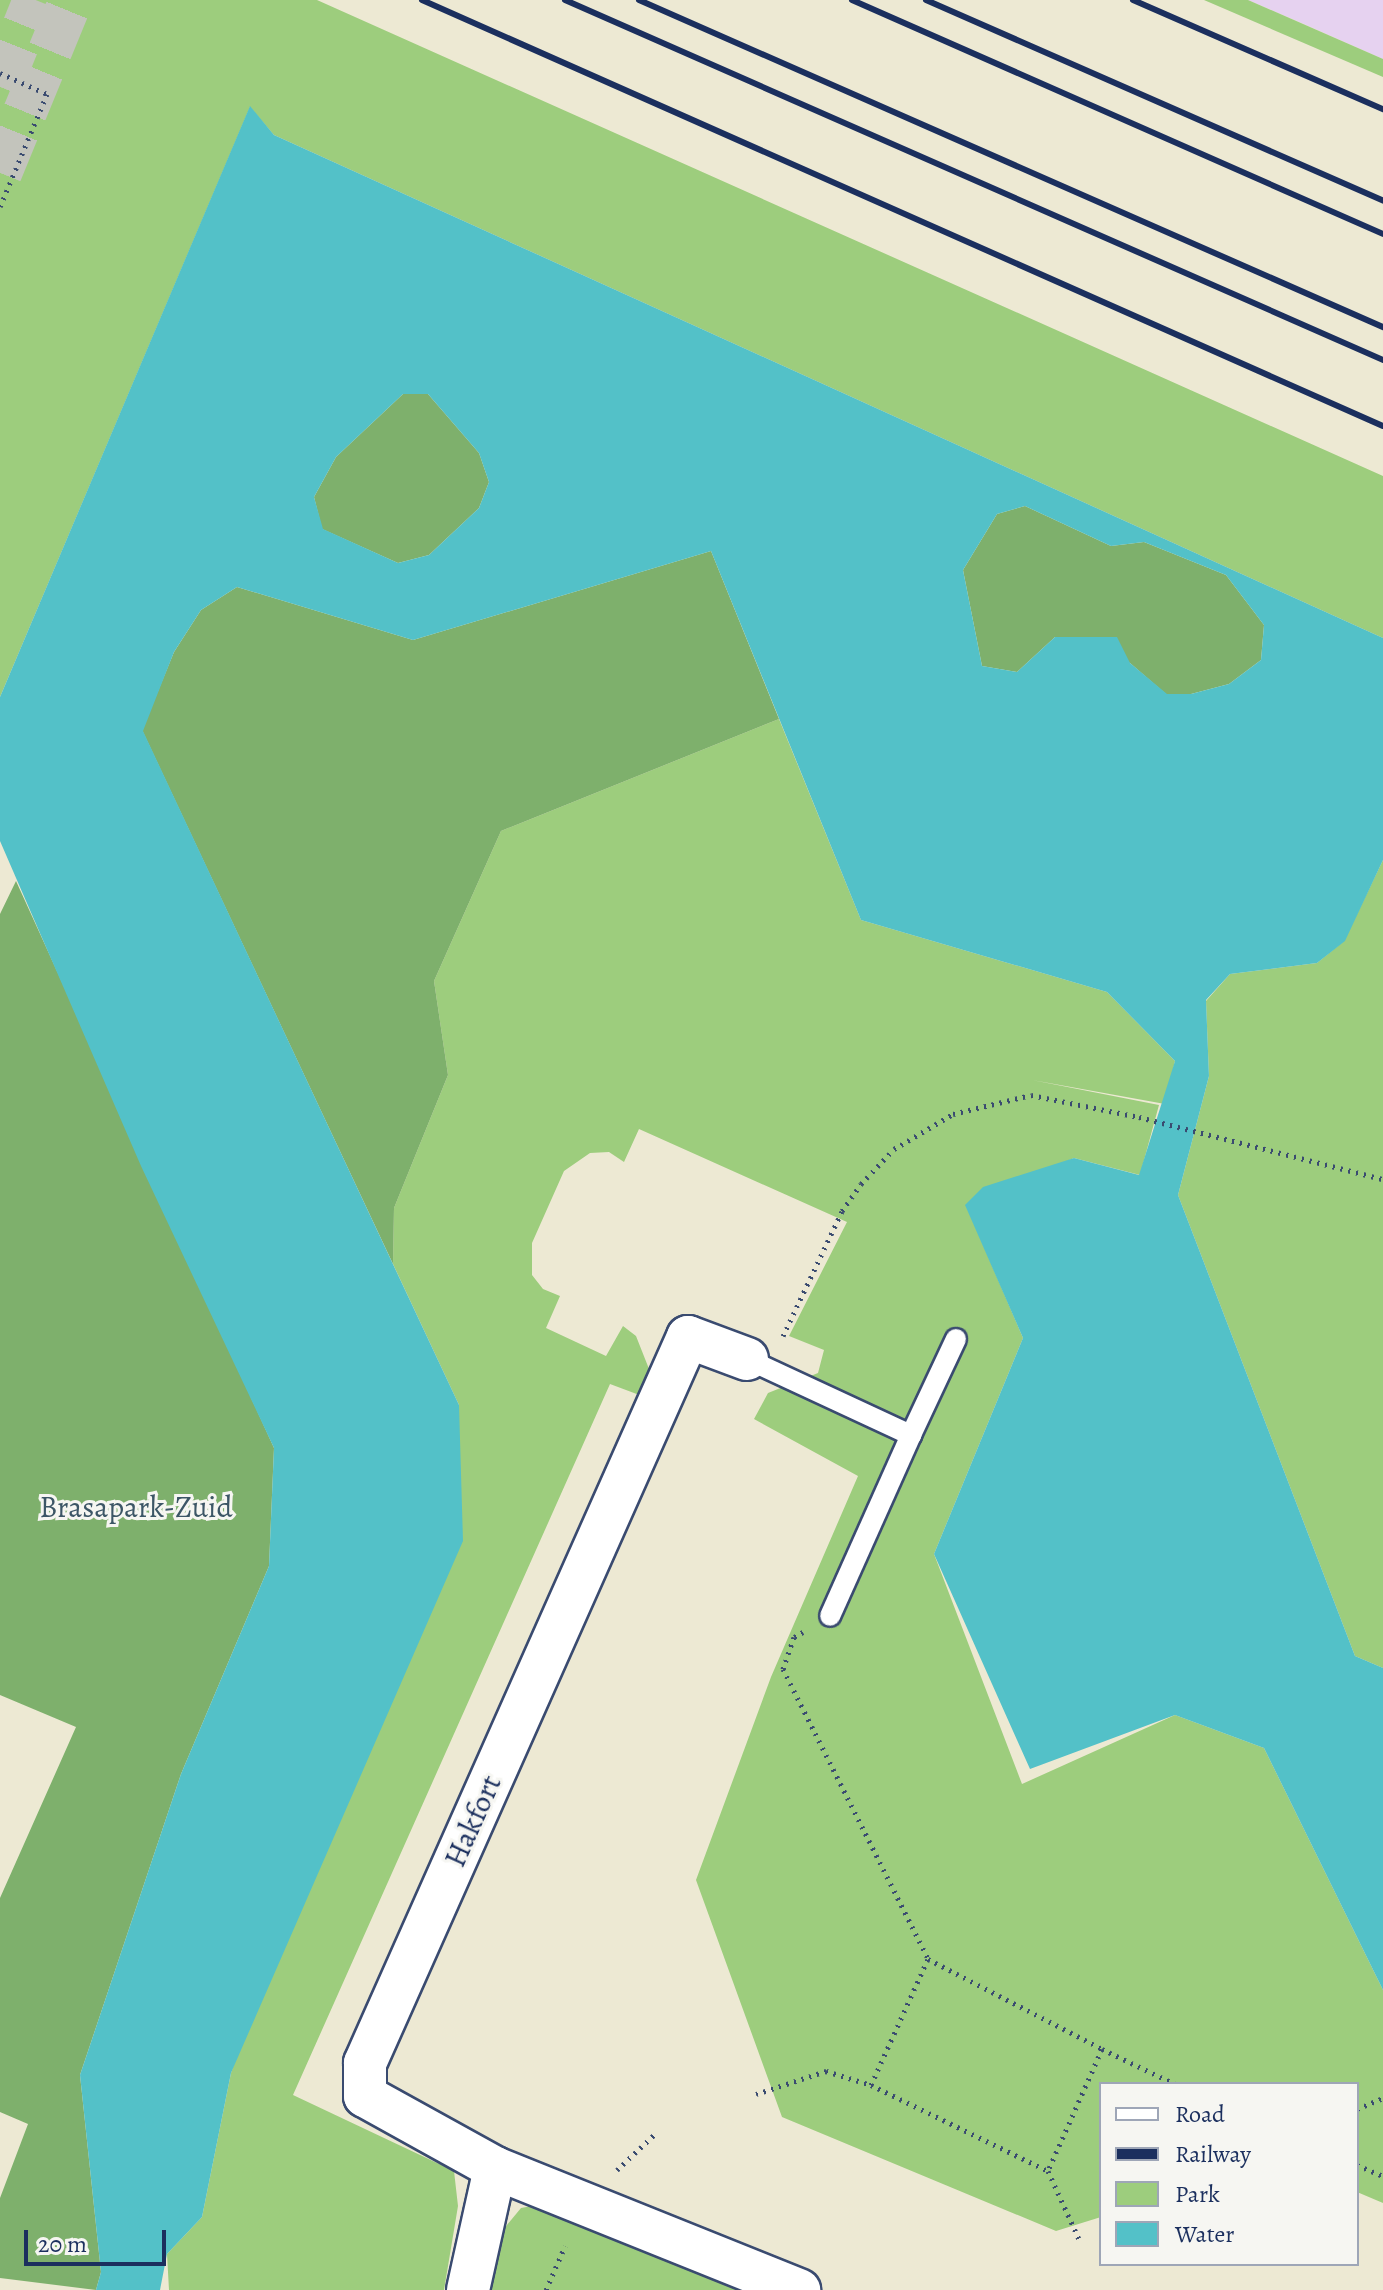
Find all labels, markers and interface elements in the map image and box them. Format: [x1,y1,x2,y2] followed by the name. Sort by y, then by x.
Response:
[39,1489,233,1525] park label: Brasapark-Zuid
[437,1770,509,1872] street label: Hakfort
[1099,2082,1359,2266] legend
[1175,2098,1225,2130] text: Road
[1175,2138,1251,2170] text: Railway
[1175,2178,1220,2210] text: Park
[28,2214,170,2264] scale bar
[1175,2218,1235,2250] text: Water
[38,2228,87,2260] text: 20 m

